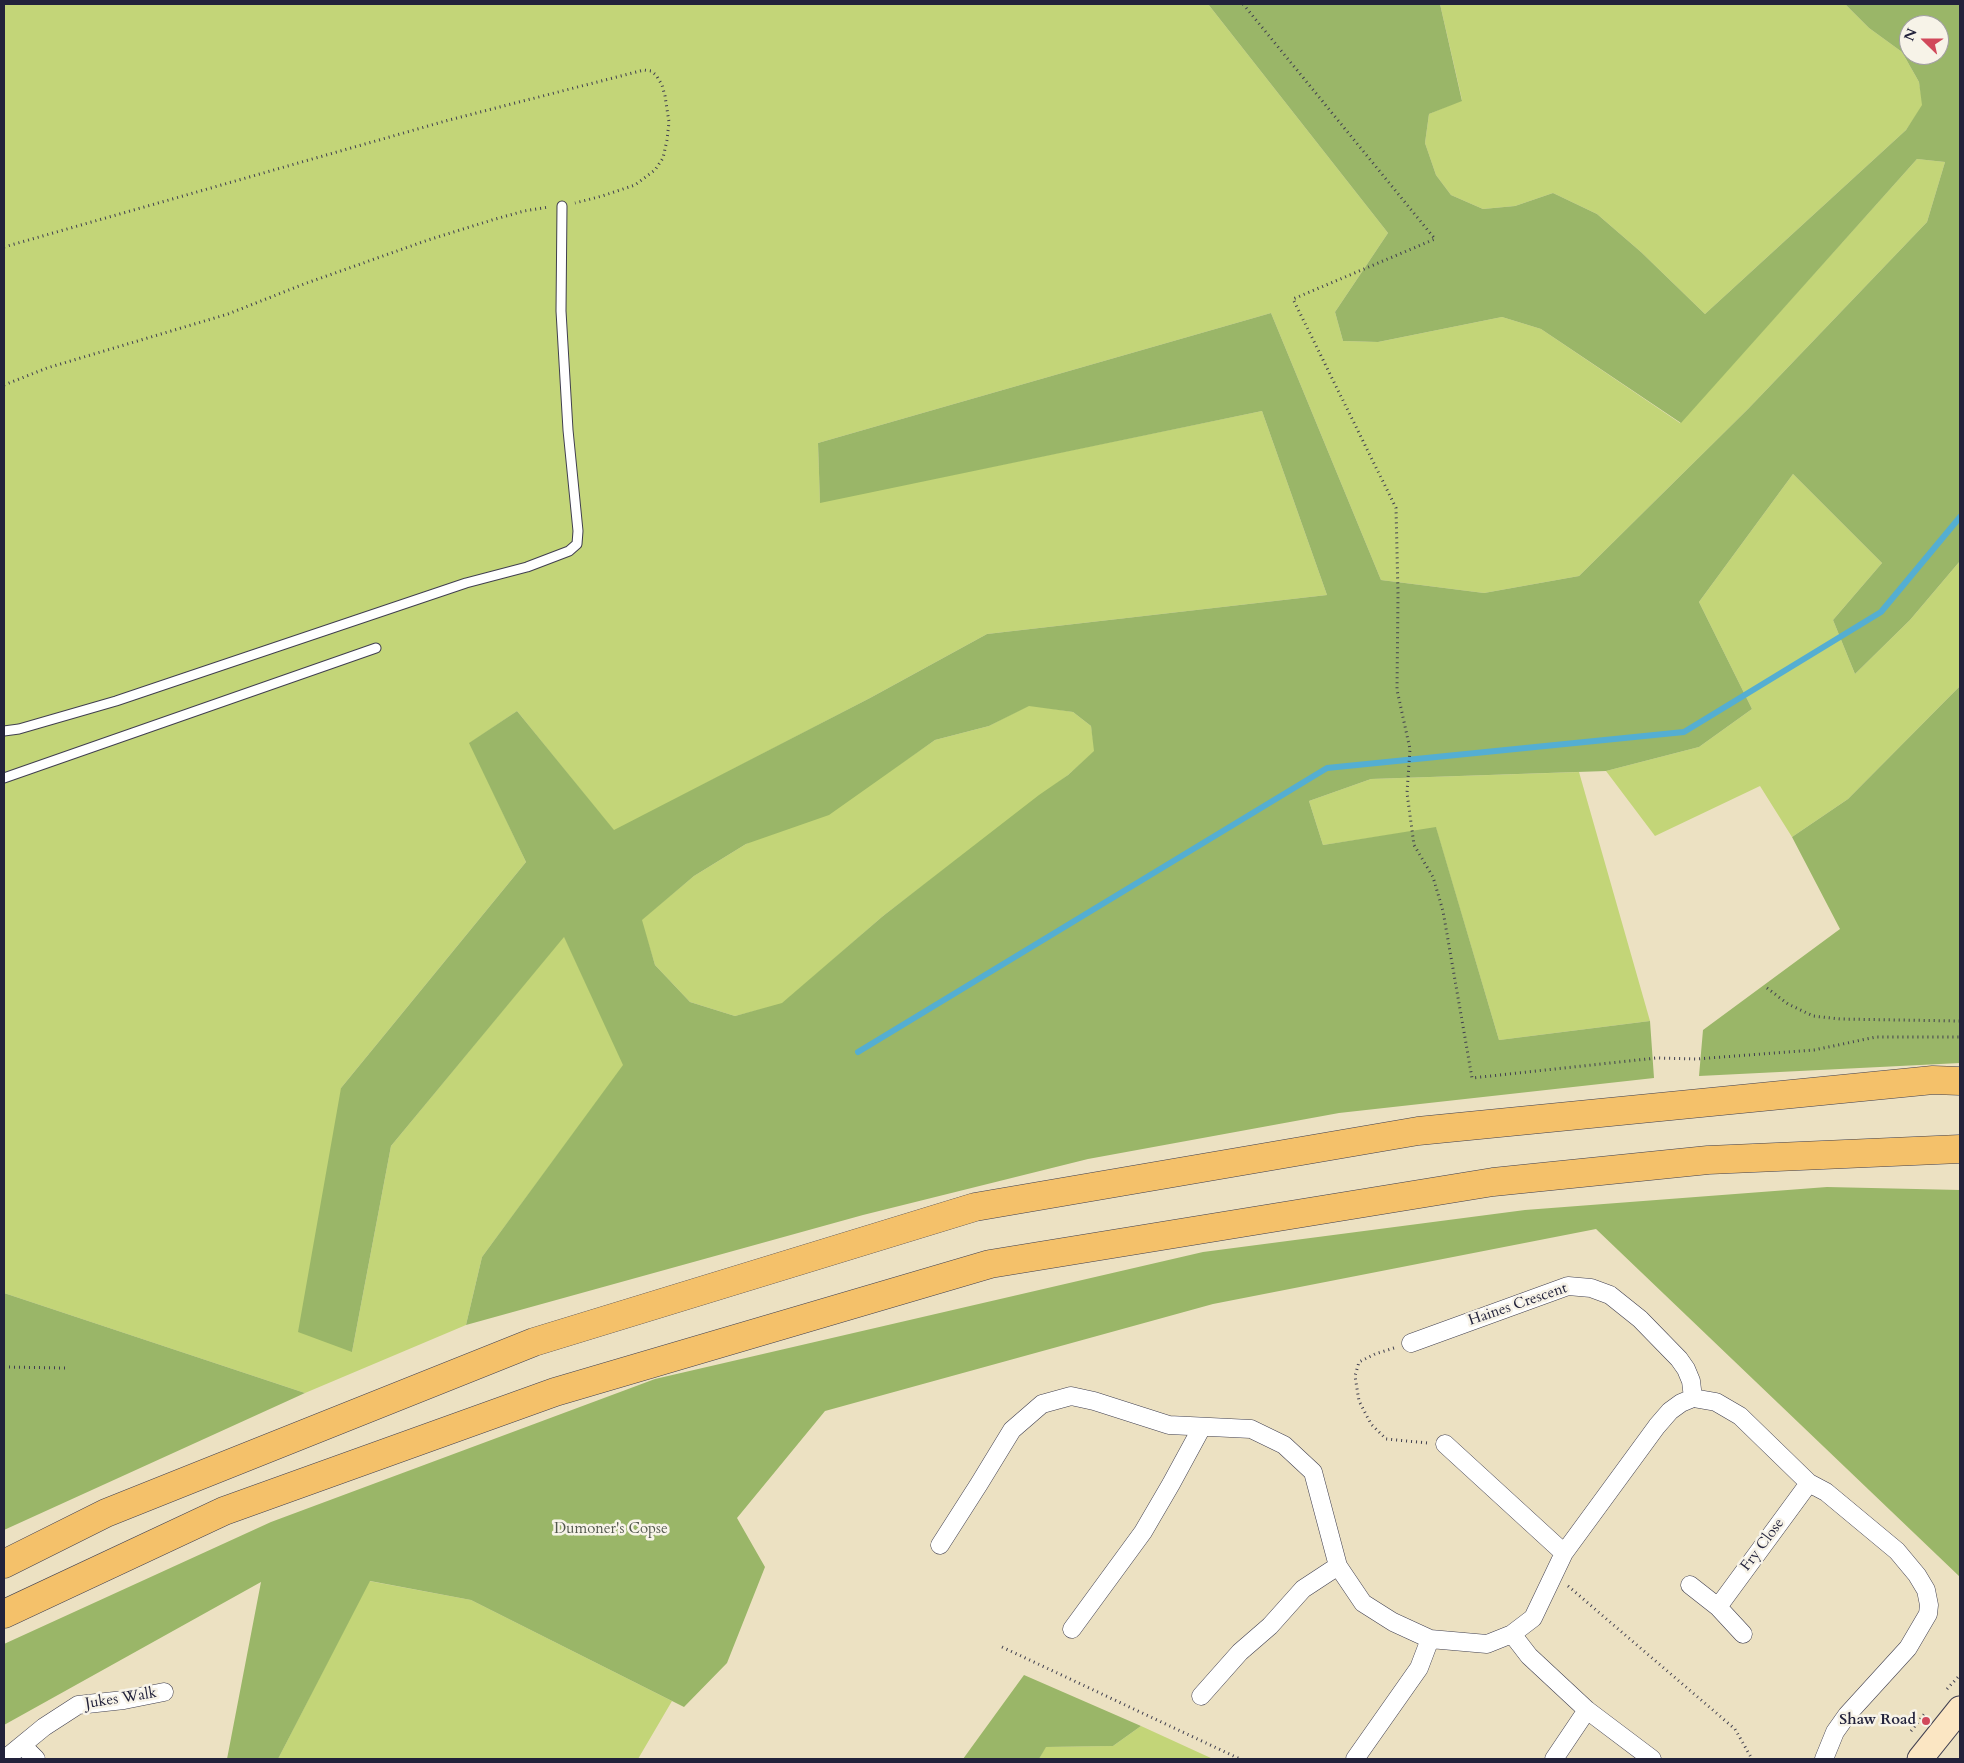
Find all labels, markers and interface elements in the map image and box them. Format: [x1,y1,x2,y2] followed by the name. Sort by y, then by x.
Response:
[1899,15,1949,65] north arrow
[1899,25,1922,44] text: N
[1466,1280,1570,1330] street label: Haines Crescent
[1737,1515,1789,1575] street label: Fry Close
[554,1521,668,1539] park label: Dumoner's Copse
[84,1684,158,1714] street label: Jukes Walk
[1839,1712,1916,1730] place label: Shaw Road
[1920,1715,1932,1727] marker: Shaw Road

